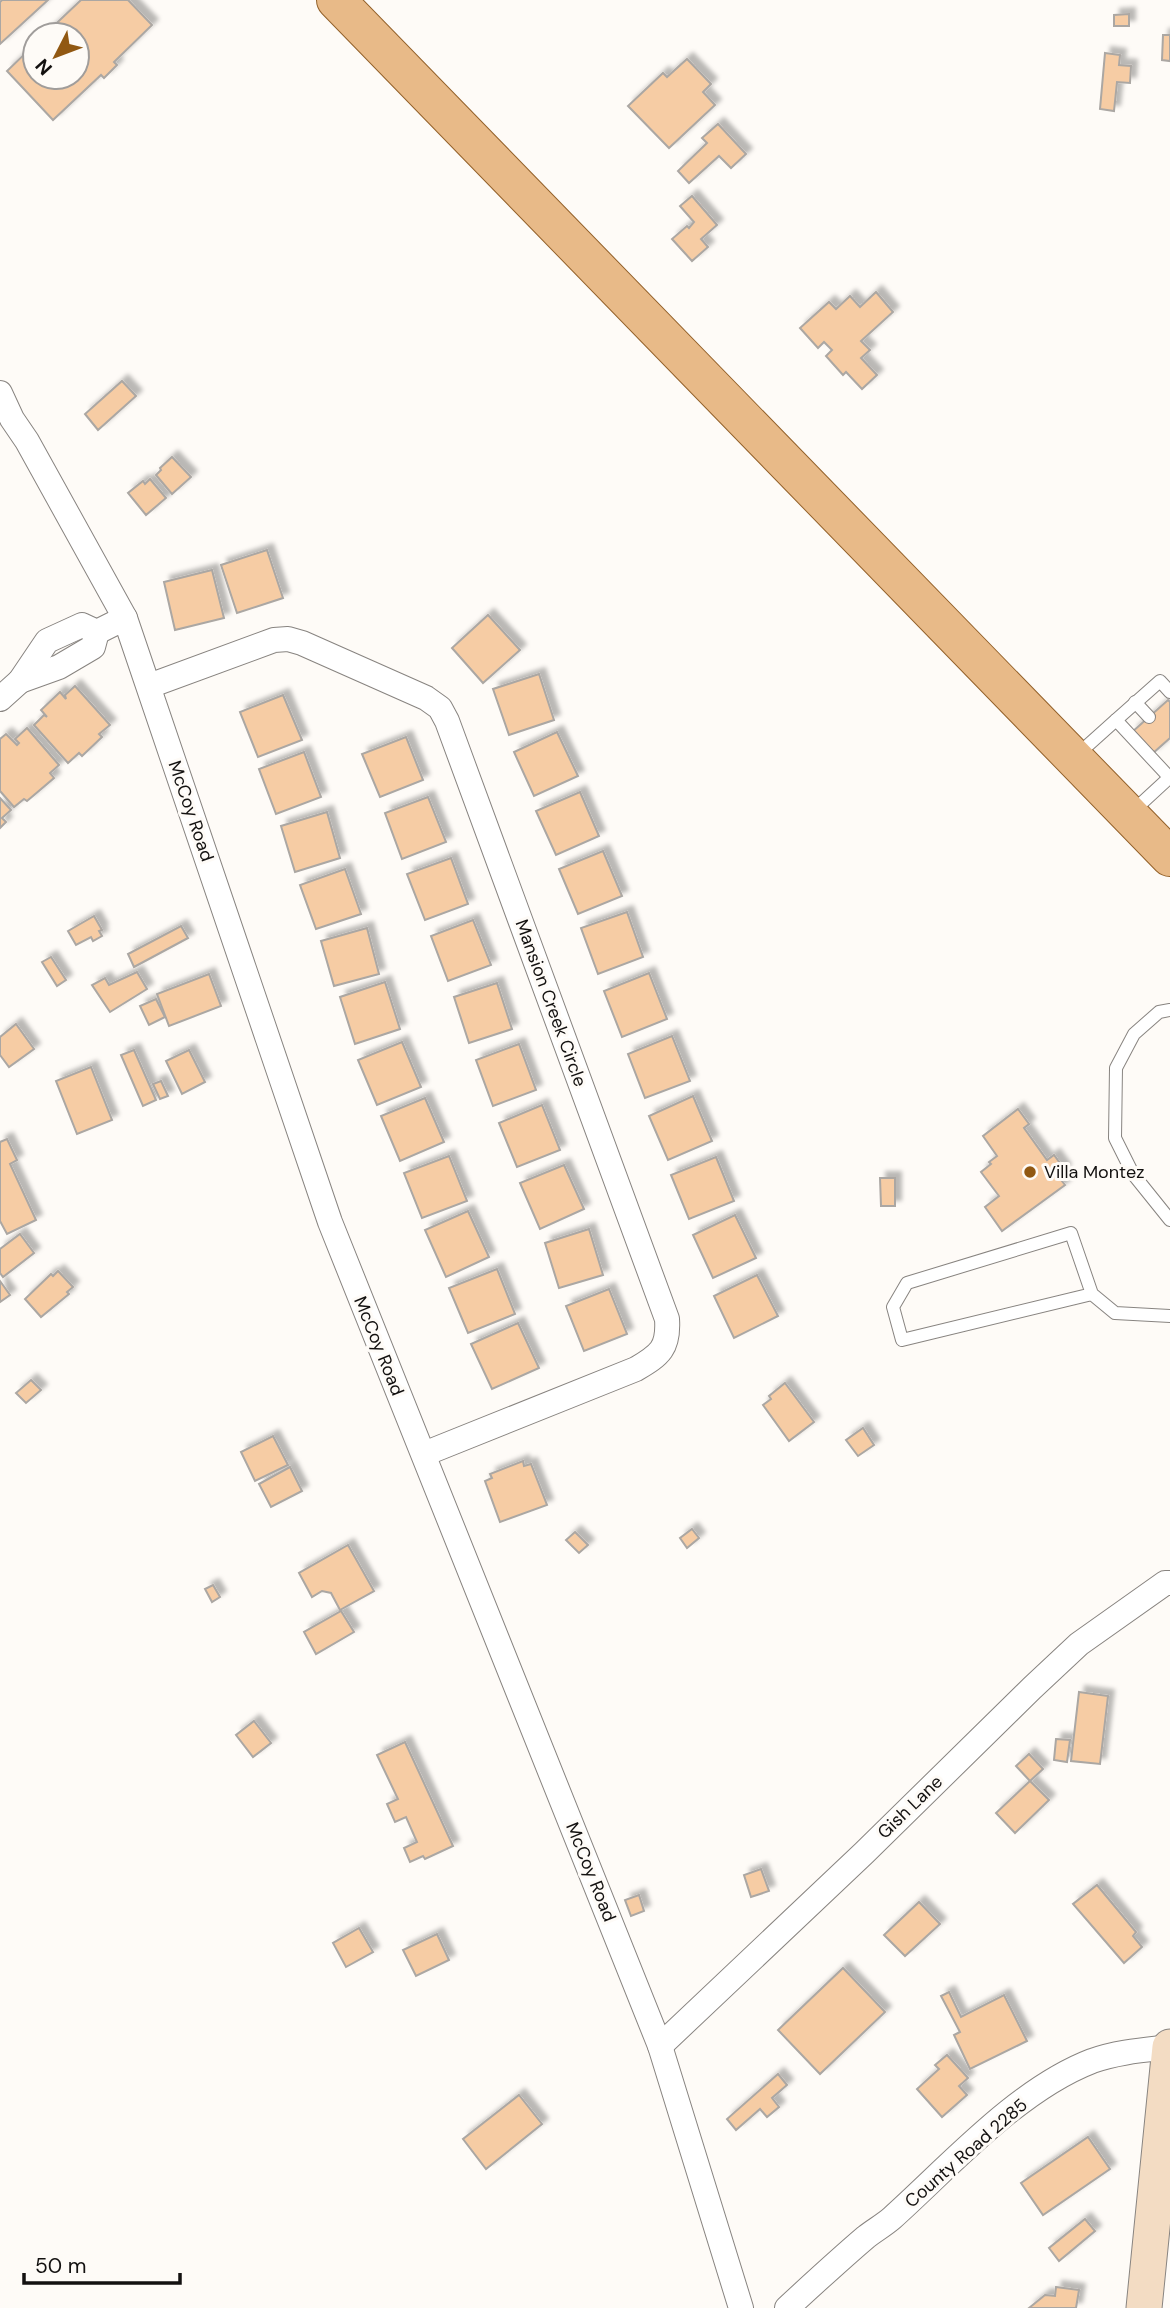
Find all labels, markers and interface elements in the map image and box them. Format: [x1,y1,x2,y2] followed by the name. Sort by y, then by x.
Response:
[21,21,91,91] north arrow
[30,54,58,81] text: N
[163,757,219,865] street label: McCoy Road
[510,916,592,1090] street label: Mansion Creek Circle
[1044,1160,1144,1184] place label: Villa Montez
[1022,1164,1038,1180] marker: Villa Montez
[348,1293,410,1399] street label: McCoy Road
[872,1770,948,1844] street label: Gish Lane
[560,1819,622,1925] street label: McCoy Road
[900,2093,1032,2213] street label: County Road 2285
[24,2242,180,2286] scale bar
[35,2252,86,2280] text: 50 m

